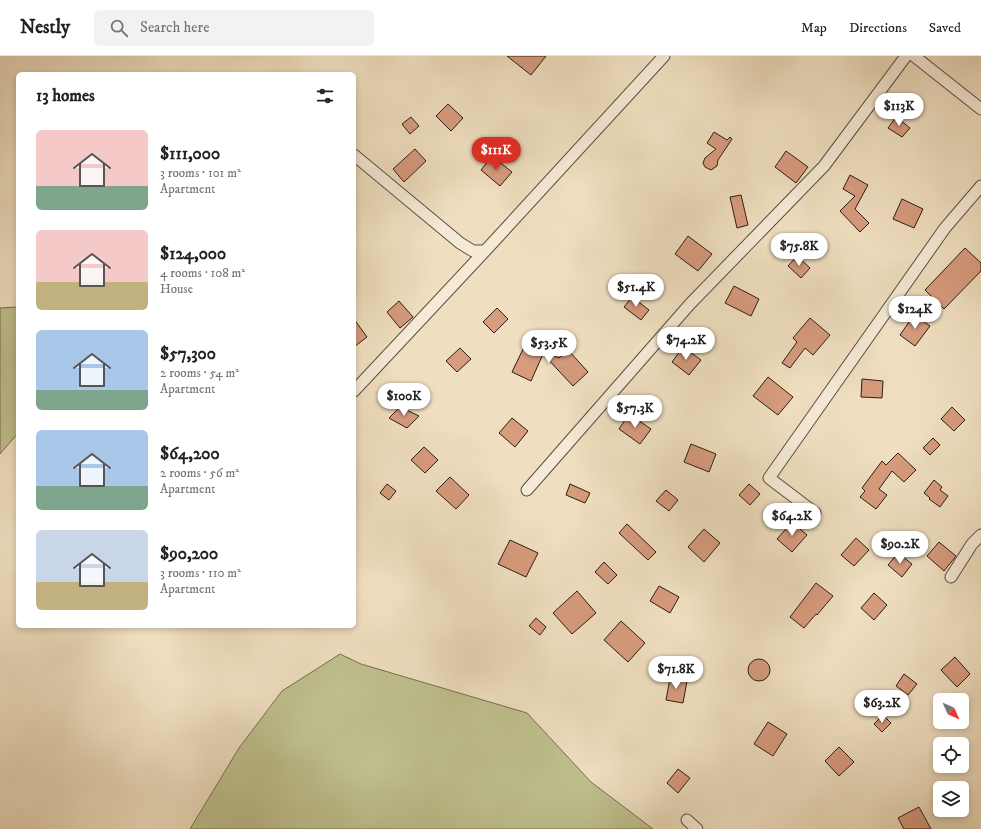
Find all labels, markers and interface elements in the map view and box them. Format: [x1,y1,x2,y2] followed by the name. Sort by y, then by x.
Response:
[94,10,374,46] search box
[20,16,70,39] text: Nestly
[108,17,130,39] icon: search
[140,18,209,37] text: Search here
[801,19,827,37] text: Map
[849,19,907,37] text: Directions
[929,19,961,37] text: Saved
[36,85,95,107] text: 13 homes
[314,85,336,107] icon: filters
[871,93,927,127] pin: $113K
[884,98,914,114] text: $113K
[468,137,524,171] pin: $111K
[481,142,511,158] text: $111K
[160,143,220,165] text: $111,000
[68,146,116,194] icon: home
[160,165,241,181] text: 3 rooms · 101 m²
[160,181,215,197] text: Apartment
[766,233,832,267] pin: $75.8K
[780,238,818,254] text: $75.8K
[160,243,226,265] text: $124,000
[68,246,116,294] icon: home
[160,265,245,281] text: 4 rooms · 108 m²
[603,274,669,308] pin: $51.4K
[617,279,655,295] text: $51.4K
[160,281,193,297] text: House
[887,296,943,330] pin: $124K
[898,301,932,317] text: $124K
[653,327,719,361] pin: $74.2K
[516,330,582,364] pin: $53.5K
[666,332,706,348] text: $74.2K
[531,335,567,351] text: $53.5K
[160,343,216,365] text: $57,300
[68,346,116,394] icon: home
[160,365,239,381] text: 2 rooms · 54 m²
[160,381,215,397] text: Apartment
[376,383,432,417] pin: $100K
[387,388,421,404] text: $100K
[602,395,668,429] pin: $57.3K
[616,400,654,416] text: $57.3K
[160,443,220,465] text: $64,200
[68,446,116,494] icon: home
[160,465,239,481] text: 2 rooms · 56 m²
[160,481,215,497] text: Apartment
[759,503,825,537] pin: $64.2K
[772,508,812,524] text: $64.2K
[867,531,933,565] pin: $90.2K
[880,536,920,552] text: $90.2K
[160,543,218,565] text: $90,200
[68,546,116,594] icon: home
[160,565,241,581] text: 3 rooms · 110 m²
[160,581,215,597] text: Apartment
[643,656,709,690] pin: $71.8K
[657,661,695,677] text: $71.8K
[849,690,915,724] pin: $63.2K
[933,693,969,729] north arrow
[933,693,969,817] map controls
[863,695,901,711] text: $63.2K
[933,737,969,773] button: locate
[933,781,969,817] button: layers

